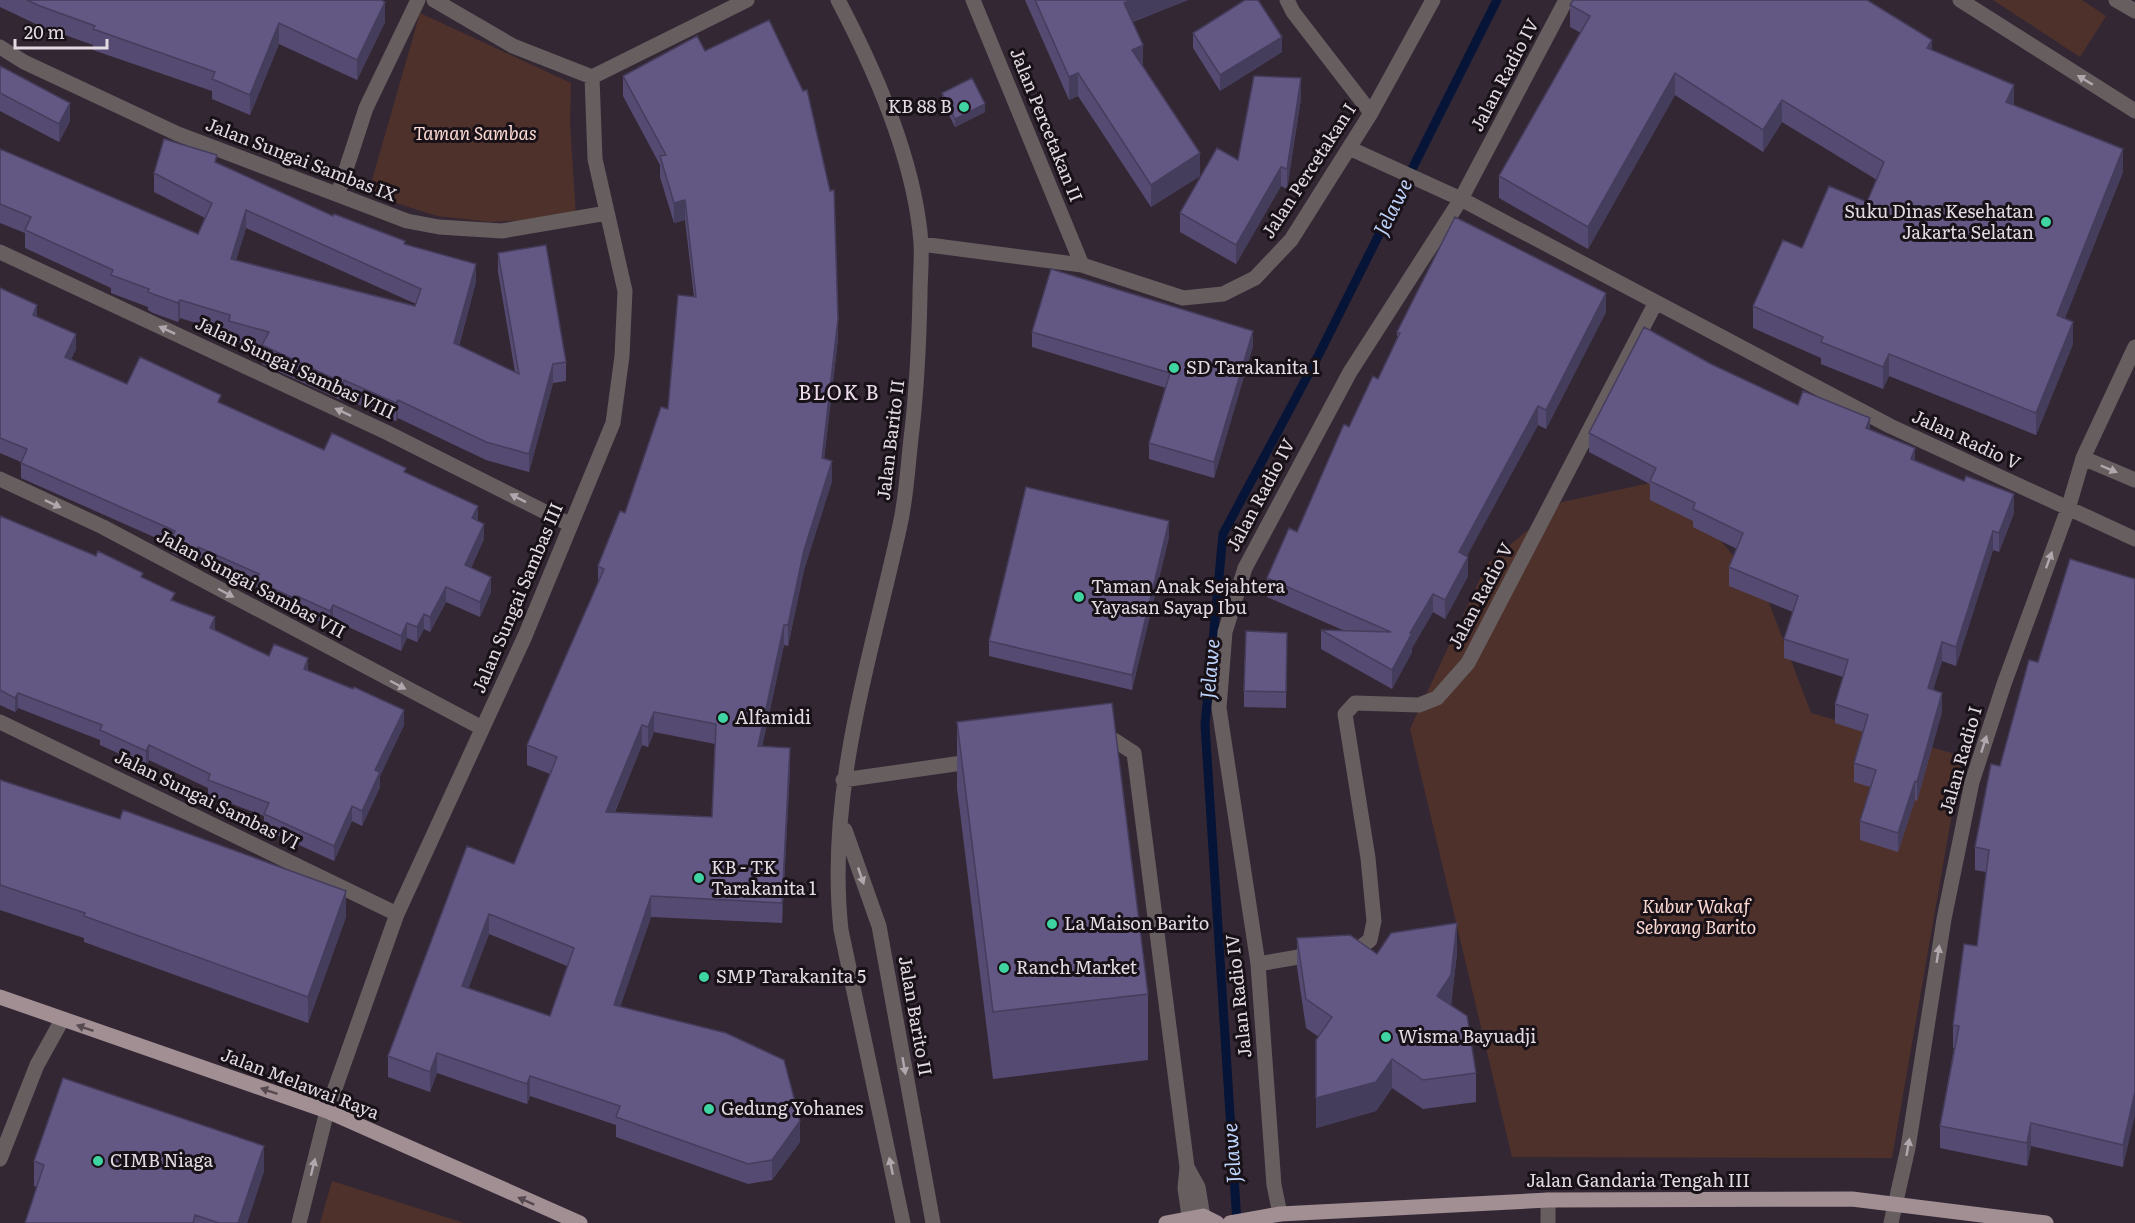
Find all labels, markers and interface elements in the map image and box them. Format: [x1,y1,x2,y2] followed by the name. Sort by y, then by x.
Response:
[15,12,106,50] scale bar
[1463,13,1545,136] street label: Jalan Radio IV
[24,18,65,45] text: 20 m
[1004,43,1091,205] street label: Jalan Percetakan II
[2077,75,2093,86] one-way arrow
[888,92,952,119] place label: KB 88 B
[1254,97,1362,243] street label: Jalan Percetakan I
[957,100,971,114] marker: KB 88 B
[202,110,401,208] street label: Jalan Sungai Sambas IX
[413,119,537,146] park label: Taman Sambas
[1364,172,1418,240] water label: Jelawe
[1844,197,2034,245] place label: Suku Dinas Kesehatan Jakarta Selatan
[2039,215,2053,229] marker: Suku Dinas Kesehatan Jakarta Selatan
[191,308,400,425] street label: Jalan Sungai Sambas VIII
[158,325,175,334] one-way arrow
[1186,353,1320,380] place label: SD Tarakanita 1
[1167,361,1181,375] marker: SD Tarakanita 1
[798,376,880,406] district label: BLOK B
[869,378,910,502] street label: Jalan Barito II
[1908,402,2025,476] street label: Jalan Radio V
[335,408,352,417] one-way arrow
[1219,433,1301,556] street label: Jalan Radio IV
[2100,464,2118,474] one-way arrow
[510,494,527,503] one-way arrow
[464,498,569,697] street label: Jalan Sungai Sambas III
[44,499,61,508] one-way arrow
[152,521,351,644] street label: Jalan Sungai Sambas VII
[1440,537,1519,653] street label: Jalan Radio V
[2045,551,2054,569] one-way arrow
[1091,572,1285,620] place label: Taman Anak Sejahtera Yayasan Sayap Ibu
[218,588,235,598] one-way arrow
[1072,590,1086,604] marker: Taman Anak Sejahtera Yayasan Sayap Ibu
[1190,638,1226,700] water label: Jelawe
[390,680,407,689] one-way arrow
[735,703,811,730] place label: Alfamidi
[1931,703,1988,817] street label: Jalan Radio I
[716,711,730,725] marker: Alfamidi
[1980,735,1990,753] one-way arrow
[110,742,305,855] street label: Jalan Sungai Sambas VI
[711,853,816,901] place label: KB - TK Tarakanita 1
[857,867,867,885] one-way arrow
[692,871,706,885] marker: KB - TK Tarakanita 1
[1636,892,1756,940] park label: Kubur Wakaf Sebrang Barito
[1064,909,1209,936] place label: La Maison Barito
[1045,917,1059,931] marker: La Maison Barito
[1218,933,1257,1059] street label: Jalan Radio IV
[1934,945,1943,964] one-way arrow
[1016,953,1138,980] place label: Ranch Market
[893,954,940,1078] street label: Jalan Barito II
[997,961,1011,975] marker: Ranch Market
[716,962,866,989] place label: SMP Tarakanita 5
[697,970,711,984] marker: SMP Tarakanita 5
[1398,1022,1536,1049] place label: Wisma Bayuadji
[76,1023,94,1033] one-way arrow
[1379,1030,1393,1044] marker: Wisma Bayuadji
[217,1040,384,1125] street label: Jalan Melawai Raya
[900,1057,909,1076] one-way arrow
[260,1086,278,1096] one-way arrow
[721,1094,864,1121] place label: Gedung Yohanes
[702,1102,716,1116] marker: Gedung Yohanes
[1213,1122,1247,1184] water label: Jelawe
[1904,1137,1913,1156] one-way arrow
[110,1146,214,1173] place label: CIMB Niaga
[91,1154,105,1168] marker: CIMB Niaga
[886,1156,895,1175] one-way arrow
[309,1158,319,1176] one-way arrow
[1526,1166,1750,1193] street label: Jalan Gandaria Tengah III
[516,1196,534,1206] one-way arrow

